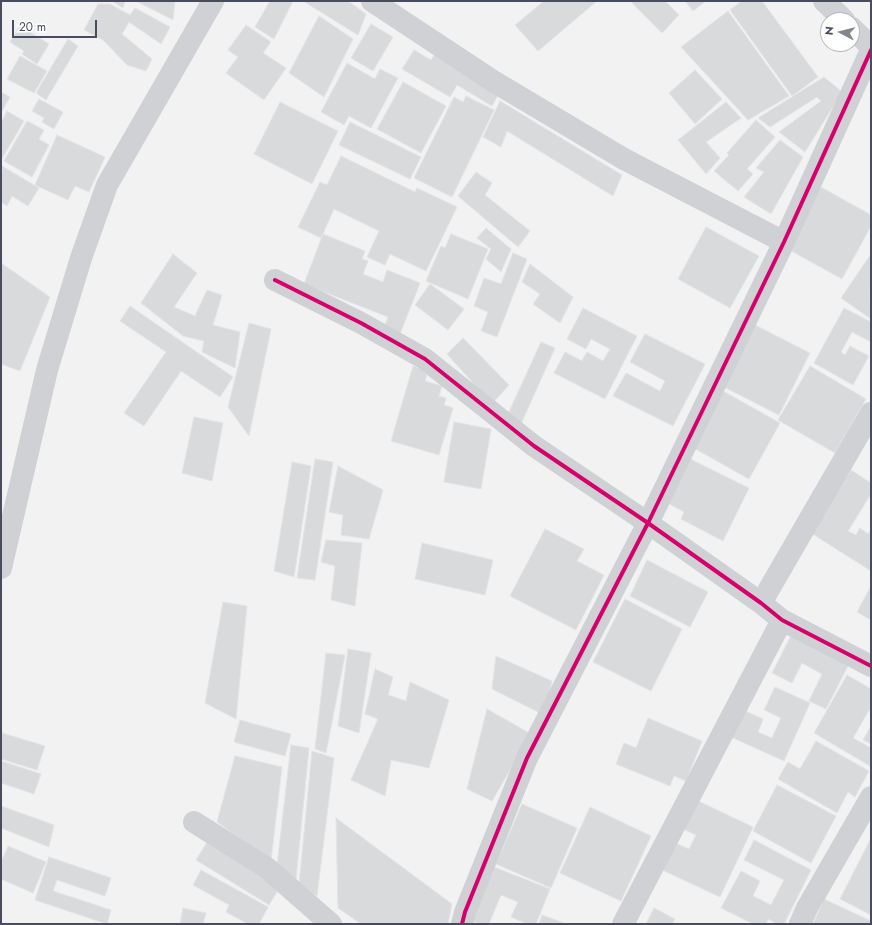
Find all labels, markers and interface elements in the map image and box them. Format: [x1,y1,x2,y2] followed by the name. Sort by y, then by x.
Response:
[14,12,99,38] scale bar
[820,12,860,52] north arrow
[19,18,46,36] text: 20 m
[821,25,838,36] text: N

